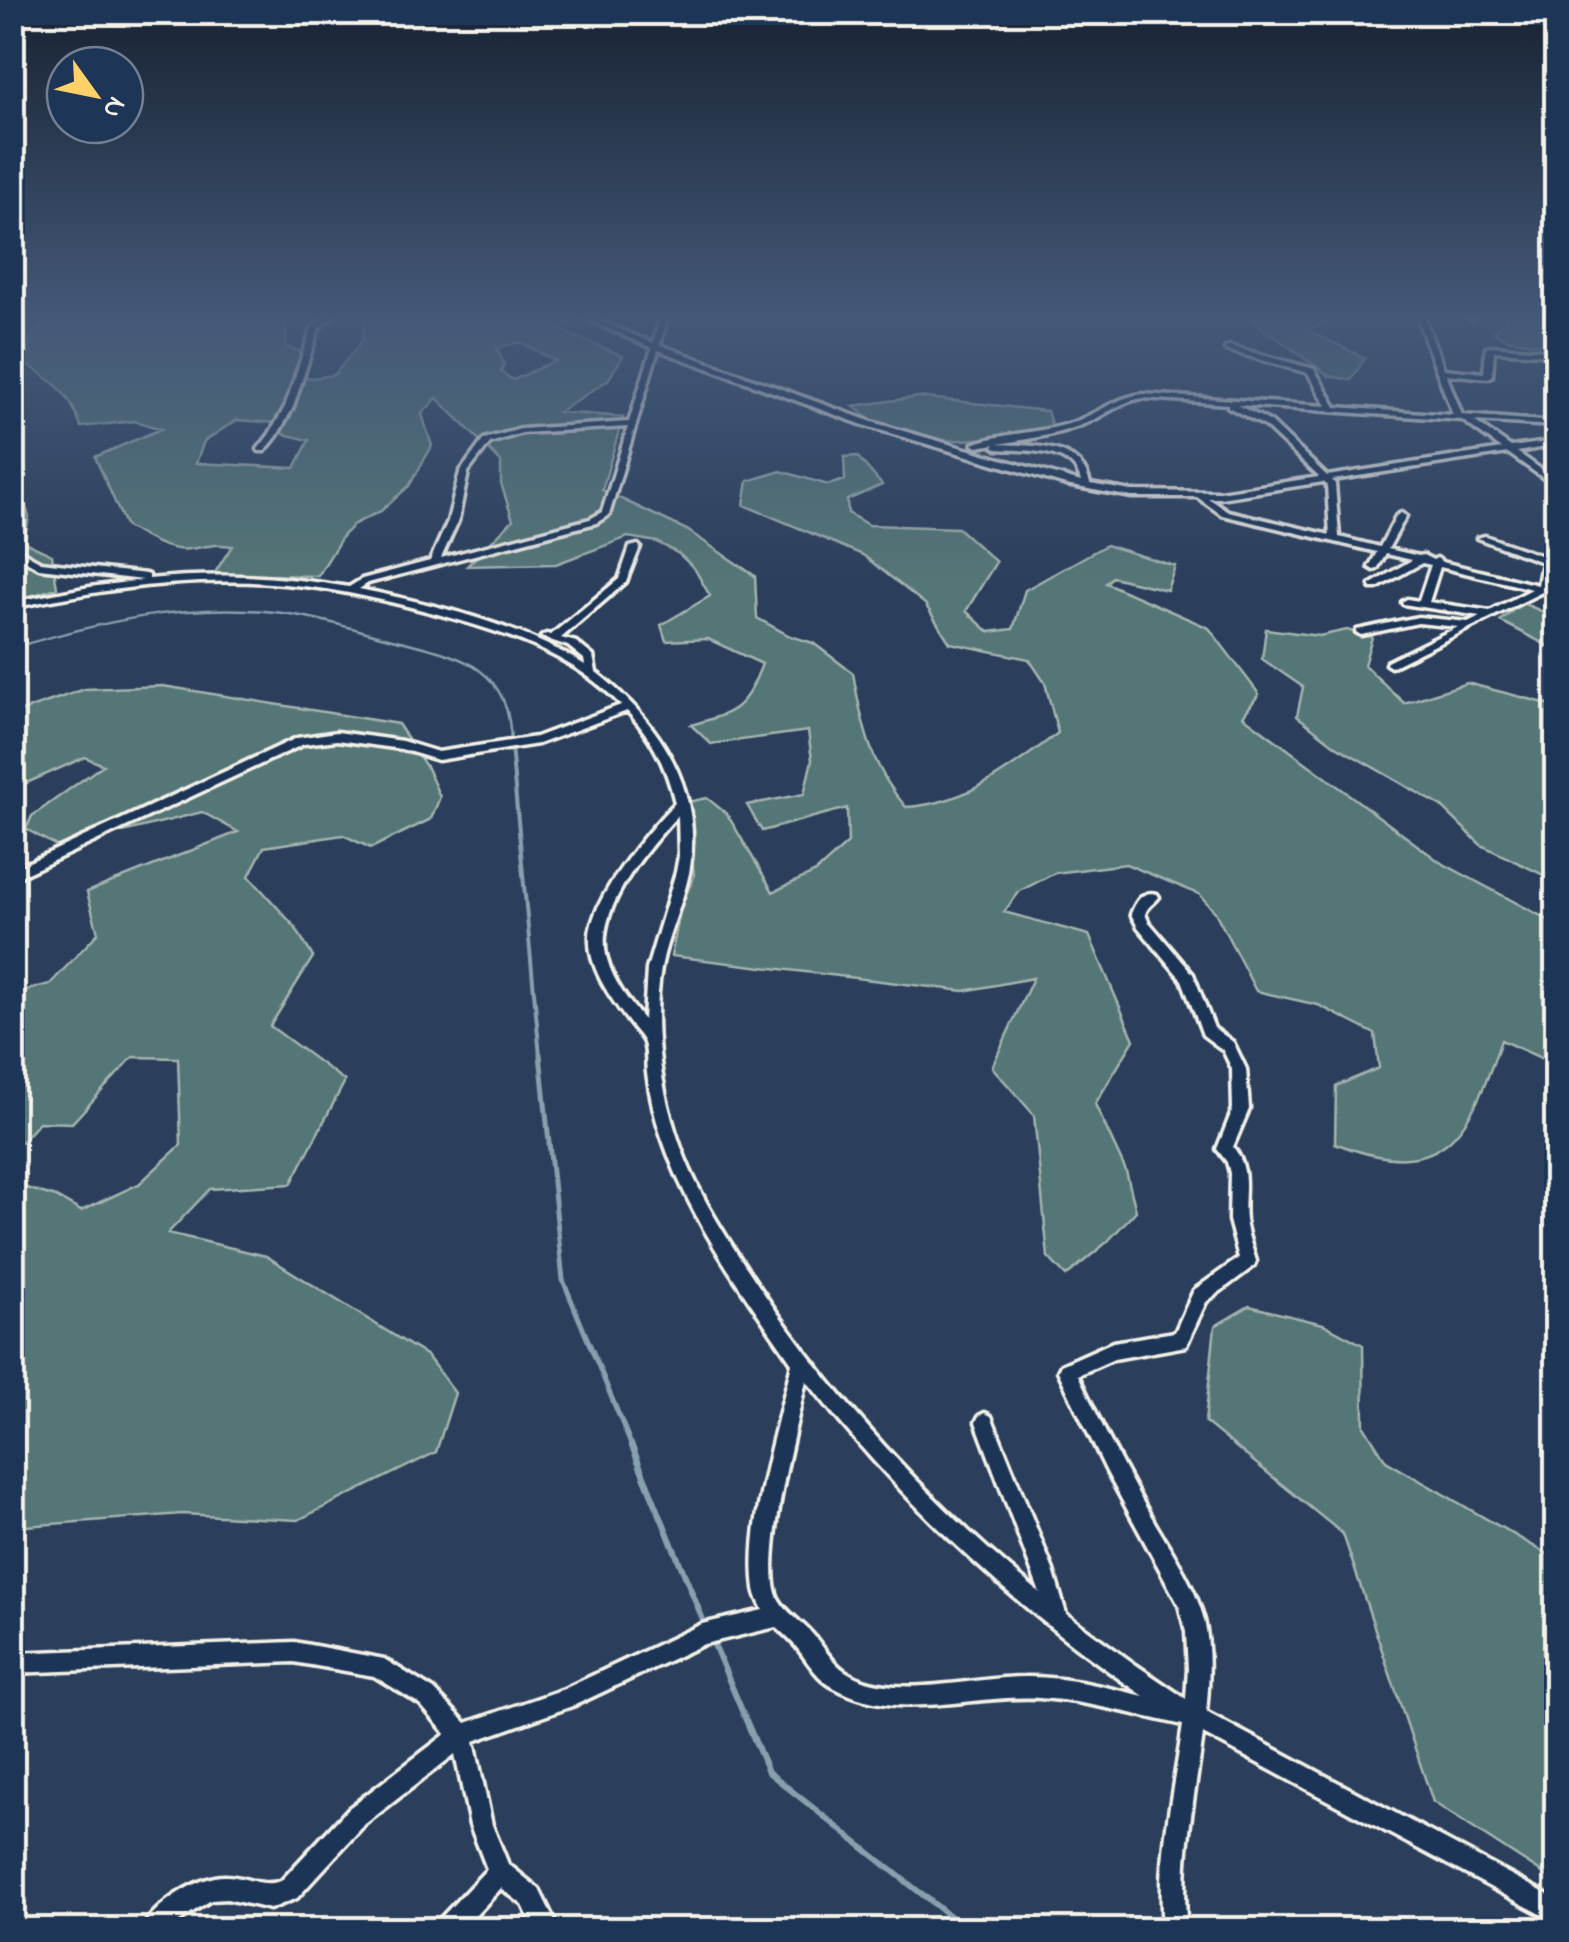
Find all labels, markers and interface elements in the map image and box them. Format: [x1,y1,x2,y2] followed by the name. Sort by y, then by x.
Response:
[45,45,145,145] north arrow
[91,88,135,126] text: N

